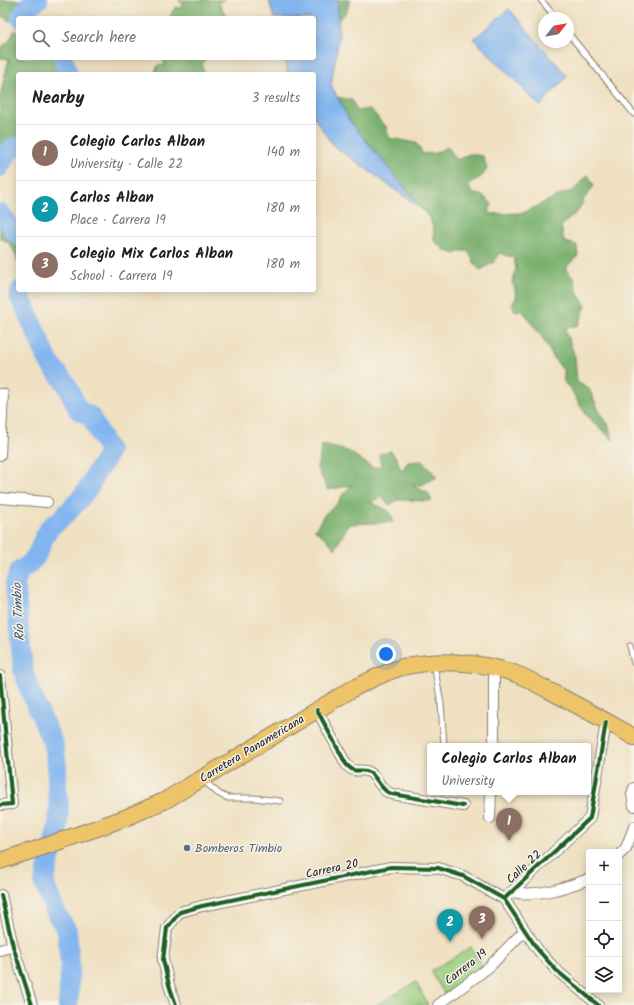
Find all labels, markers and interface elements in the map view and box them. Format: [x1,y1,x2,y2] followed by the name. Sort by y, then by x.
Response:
[538,12,574,48] north arrow
[16,16,316,60] search box
[62,26,136,50] text: Search here
[30,27,52,49] icon: search
[32,85,84,112] text: Nearby
[252,88,300,109] text: 3 results
[70,130,205,154] text: Colegio Carlos Alban
[43,142,47,163] text: 1
[267,142,300,163] text: 140 m
[70,154,183,175] text: University · Calle 22
[70,186,154,210] text: Carlos Alban
[41,198,49,219] text: 2
[266,198,300,219] text: 180 m
[70,210,166,231] text: Place · Carrera 19
[70,242,233,266] text: Colegio Mix Carlos Alban
[41,254,49,275] text: 3
[266,254,300,275] text: 180 m
[70,266,173,287] text: School · Carrera 19
[7,581,31,642] water label: Río Timbio
[376,644,396,664] your location
[196,710,308,788] street label: Carretera Panamericana
[427,743,591,795] popup
[442,747,577,771] text: Colegio Carlos Alban
[442,771,495,792] text: University
[496,808,522,841] pin: 1
[195,839,282,858] place label: Bomberos Timbio
[182,843,192,853] marker: Bomberos Timbio
[502,845,546,889] street label: Calle 22
[586,849,622,993] map controls
[586,849,622,885] button: +
[304,854,360,884] street label: Carrera 20
[586,885,622,921] button: −
[469,906,495,939] pin: 3
[437,909,463,942] pin: 2
[586,921,622,957] button: locate
[440,944,492,990] street label: Carrera 19
[586,957,622,993] button: layers

